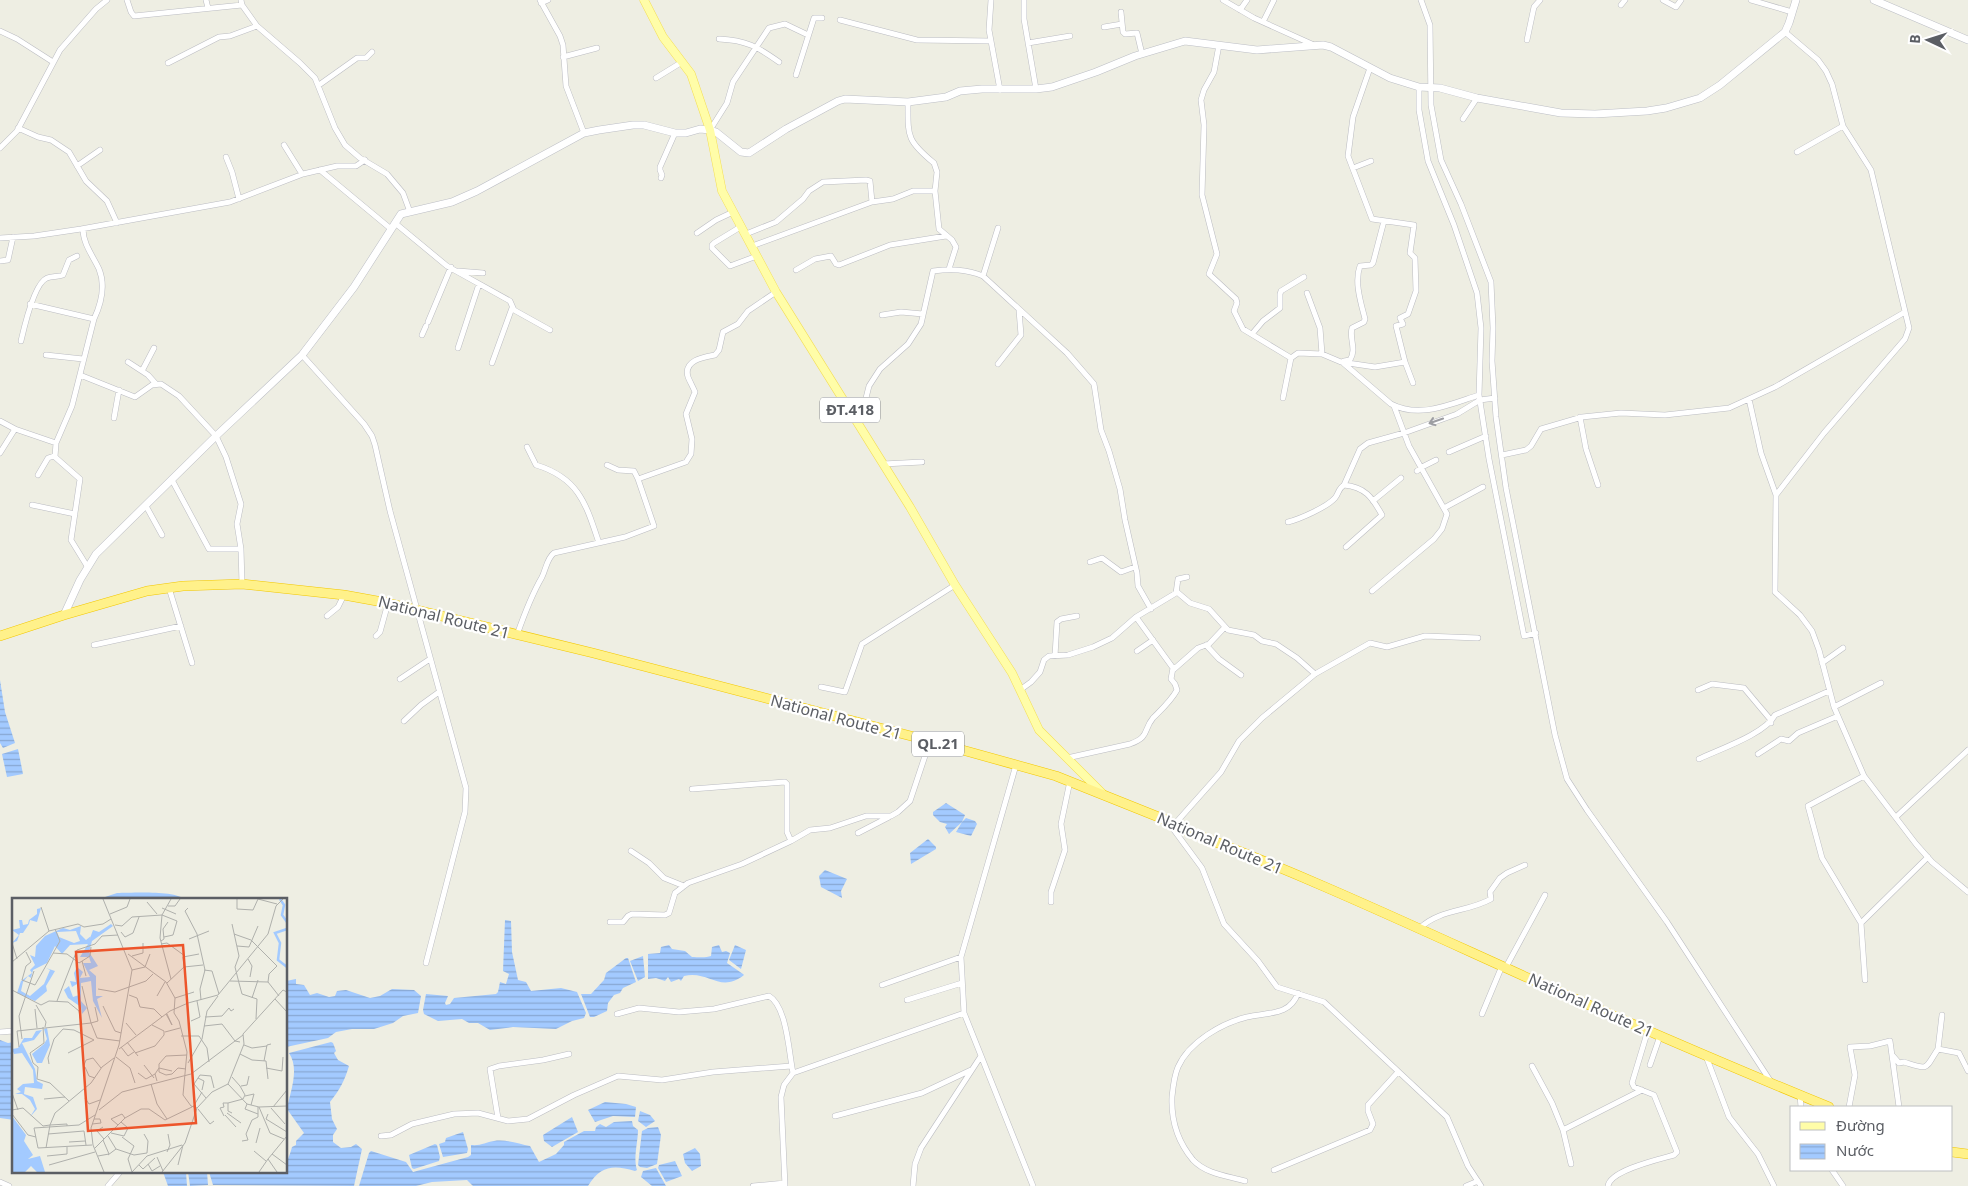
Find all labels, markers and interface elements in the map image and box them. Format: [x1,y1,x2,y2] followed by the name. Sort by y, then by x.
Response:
[1903,15,1953,65] north arrow
[1905,34,1924,44] text: B
[820,398,880,422] road number: ĐT.418
[1429,417,1444,426] one-way arrow
[376,590,512,644] street label: National Route 21
[768,689,904,745] street label: National Route 21
[912,732,964,756] road number: QL.21
[1154,807,1286,879] street label: National Route 21
[12,898,288,1174] inset map
[1525,968,1657,1042] street label: National Route 21
[1790,1106,1953,1171] legend
[1836,1115,1885,1135] text: Đường
[1836,1140,1874,1160] text: Nước

